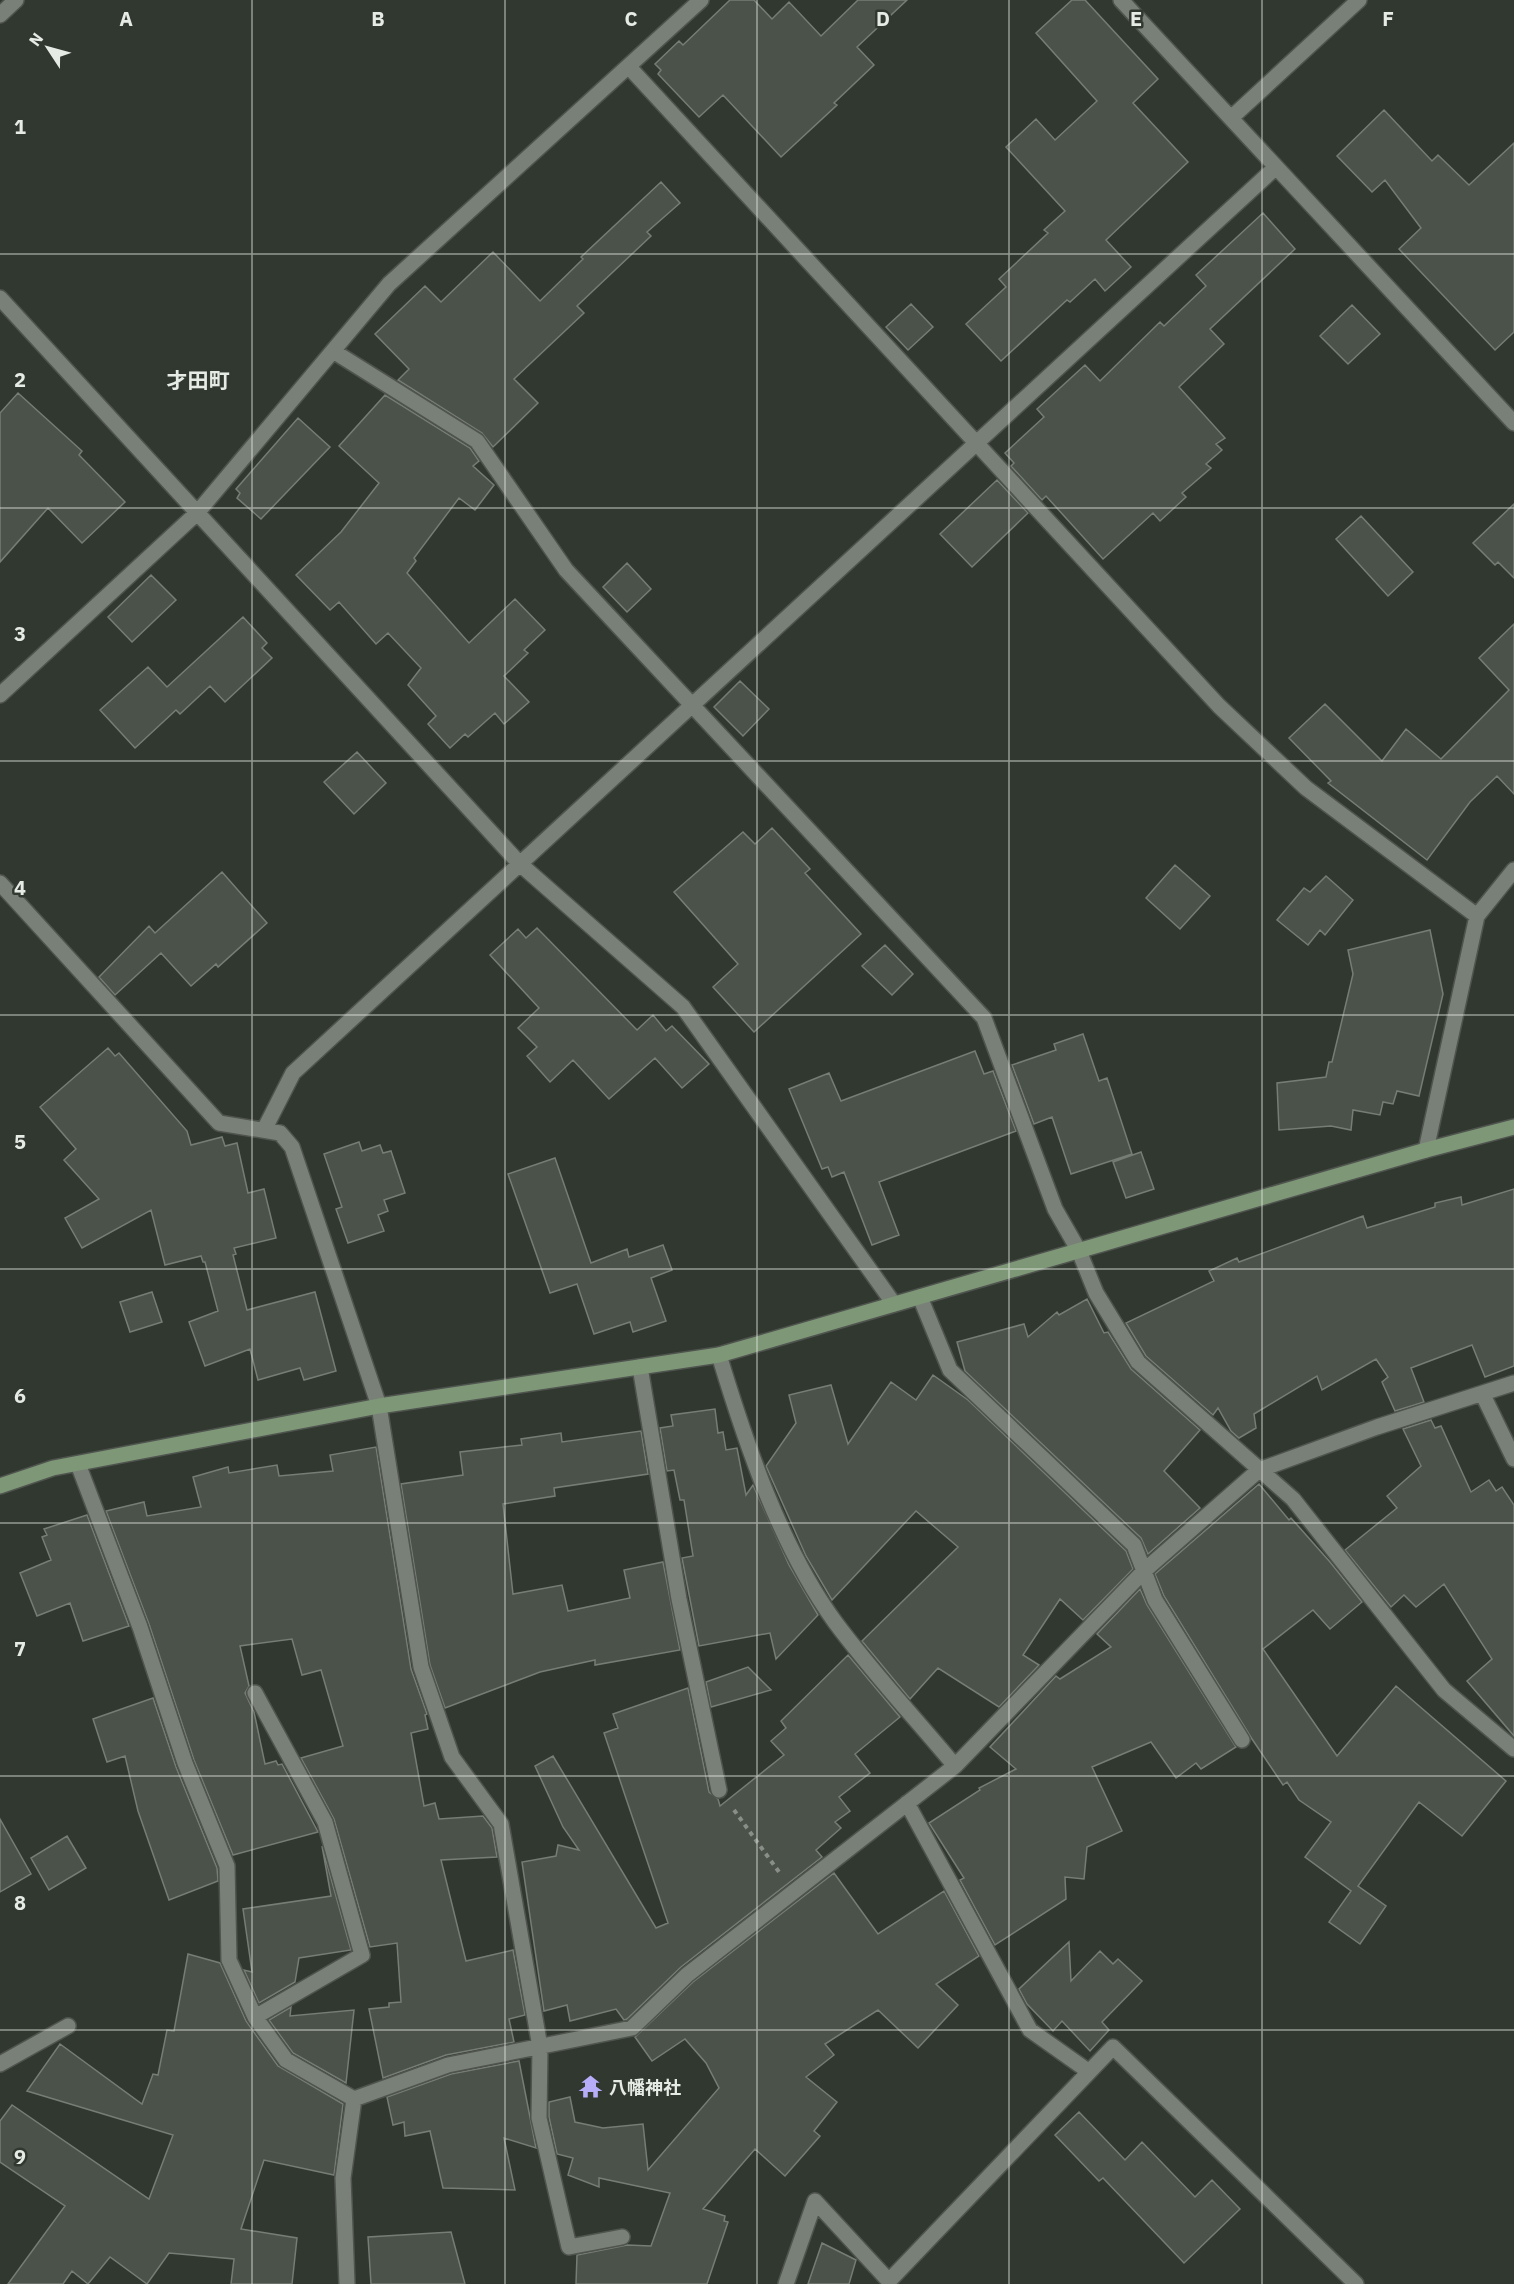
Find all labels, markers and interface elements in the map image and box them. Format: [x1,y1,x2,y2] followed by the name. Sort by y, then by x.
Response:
[119,5,133,32] text: A
[371,5,385,32] text: B
[624,5,638,32] text: C
[876,5,890,32] text: D
[1130,5,1142,32] text: E
[1382,5,1394,32] text: F
[18,18,78,78] north arrow
[24,29,47,50] text: N
[14,113,26,140] text: 1
[14,366,26,393] text: 2
[167,366,230,394] district label: 才田町
[14,620,26,647] text: 3
[14,874,26,901] text: 4
[14,1128,26,1155] text: 5
[14,1382,26,1409] text: 6
[14,1635,26,1662] text: 7
[14,1889,26,1916] text: 8
[578,2074,604,2100] temple icon: 八幡神社
[609,2076,681,2099] place label: 八幡神社
[14,2143,26,2170] text: 9

